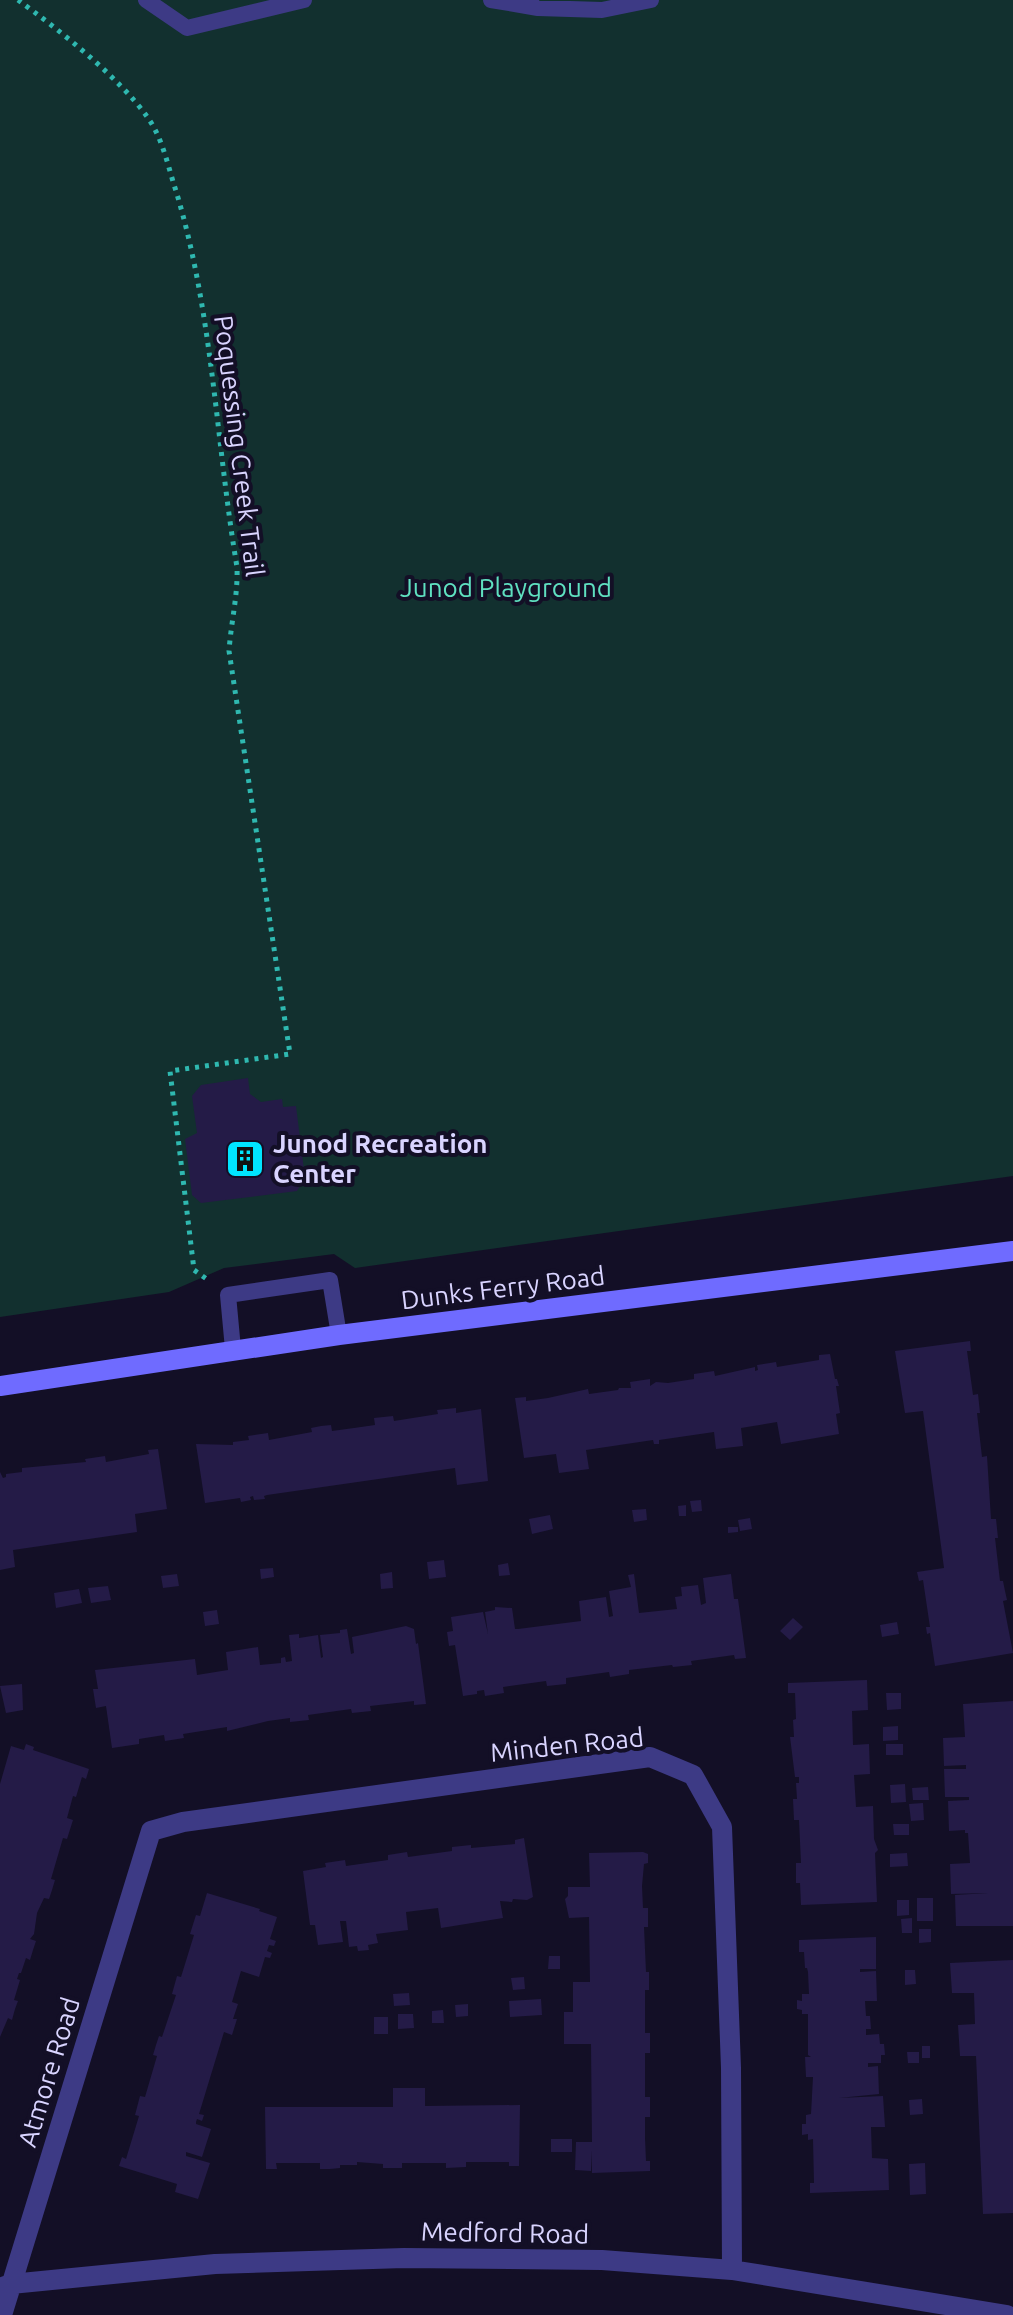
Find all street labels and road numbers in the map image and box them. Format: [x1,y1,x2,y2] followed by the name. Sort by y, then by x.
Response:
[209,314,270,578] street label: Poquessing Creek Trail
[399,1261,607,1314] street label: Dunks Ferry Road
[489,1722,645,1767] street label: Minden Road
[12,1994,85,2150] street label: Atmore Road
[421,2217,589,2248] street label: Medford Road

